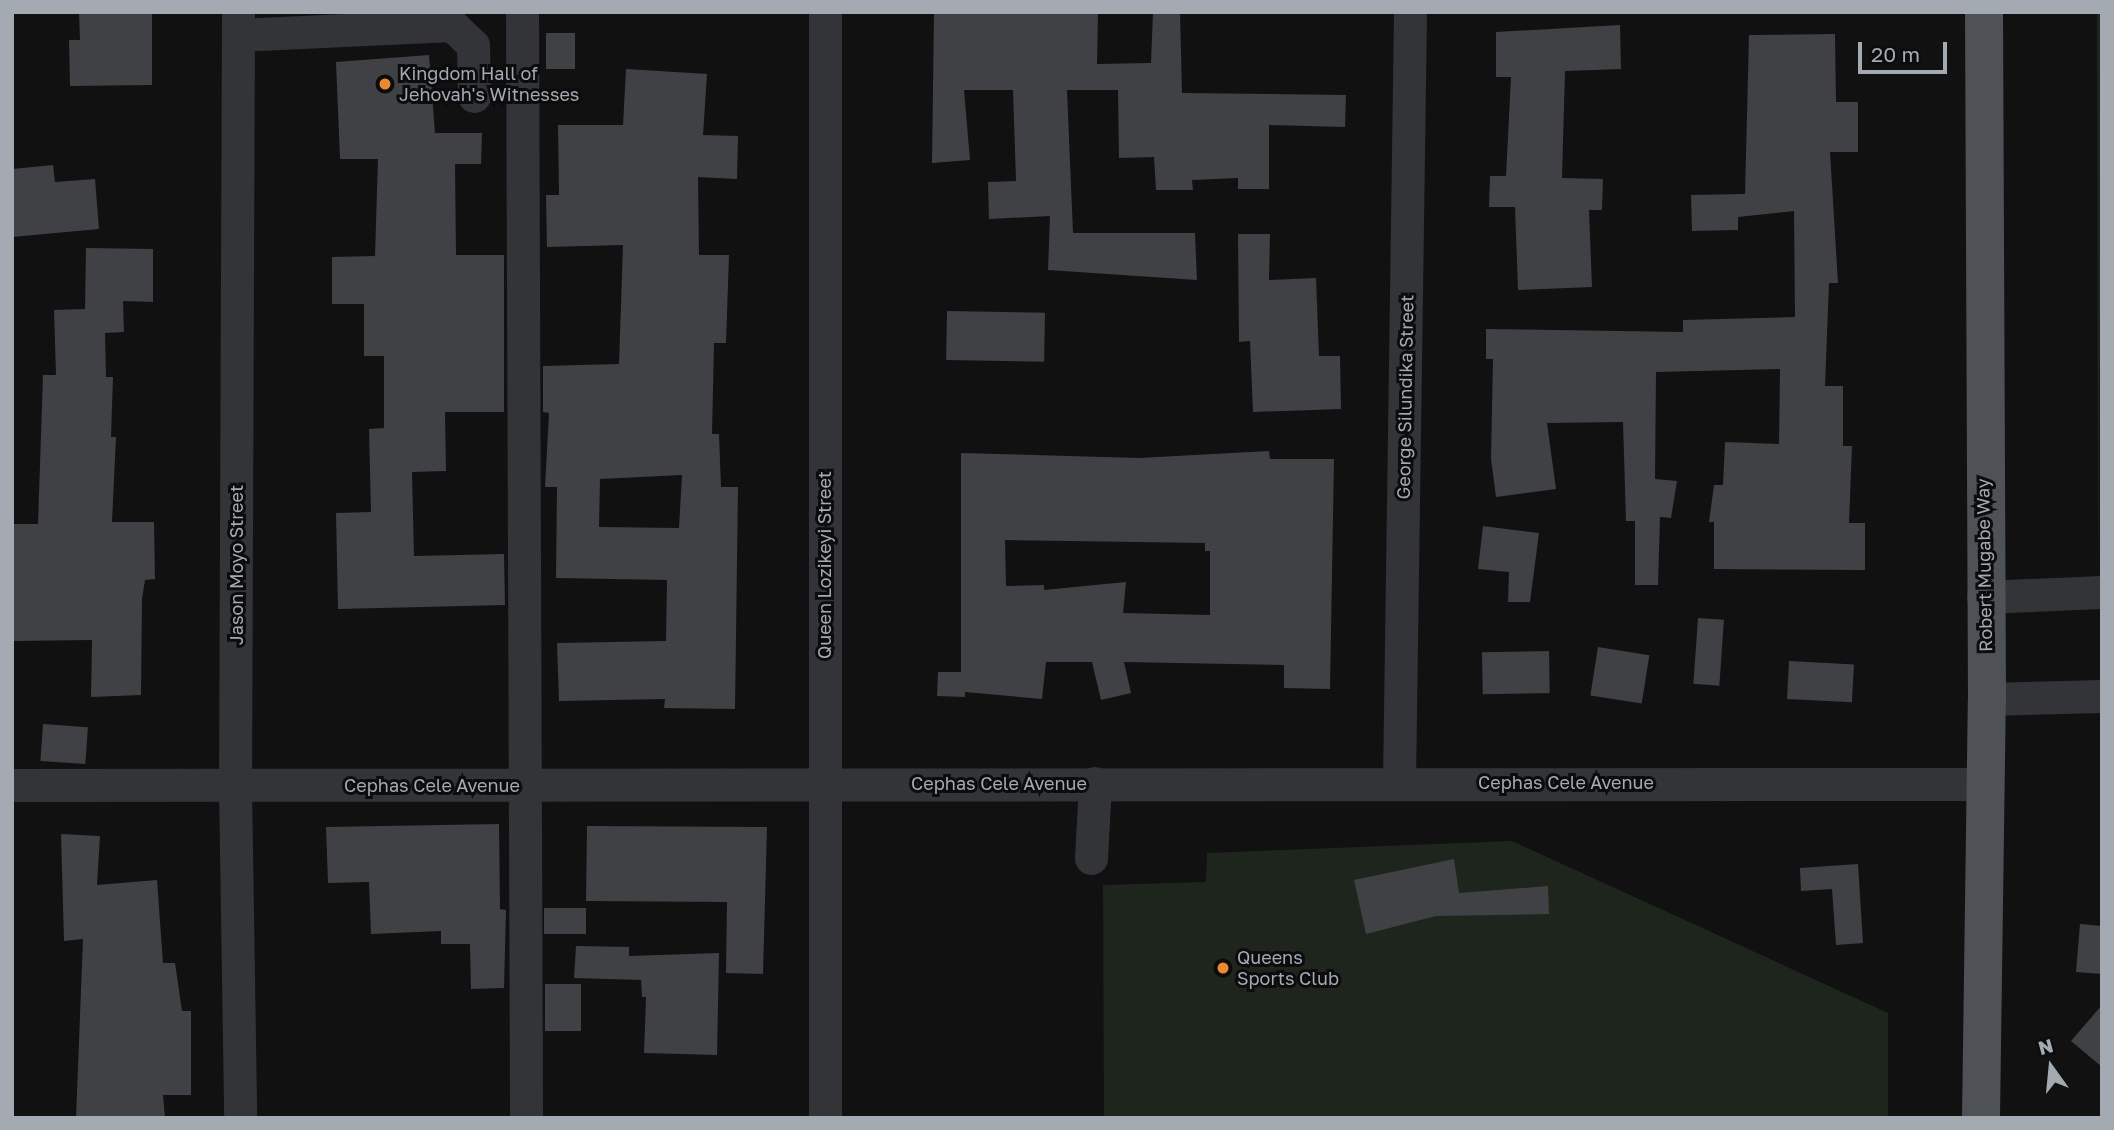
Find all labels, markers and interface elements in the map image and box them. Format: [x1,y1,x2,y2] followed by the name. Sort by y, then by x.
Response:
[1862,28,1951,72] scale bar
[1871,41,1920,67] text: 20 m
[399,63,579,106] place label: Kingdom Hall of Jehovah's Witnesses
[377,76,393,92] marker: Kingdom Hall of Jehovah's Witnesses
[1392,294,1418,500] street label: George Silundika Street
[813,471,835,659] street label: Queen Lozikeyi Street
[1972,478,1996,652] street label: Robert Mugabe Way
[225,485,247,645] street label: Jason Moyo Street
[1478,771,1654,793] street label: Cephas Cele Avenue
[911,772,1087,794] street label: Cephas Cele Avenue
[344,774,520,796] street label: Cephas Cele Avenue
[1237,947,1339,990] place label: Queens Sports Club
[1215,960,1231,976] marker: Queens Sports Club
[2016,1032,2086,1102] north arrow
[2035,1033,2055,1059] text: N

